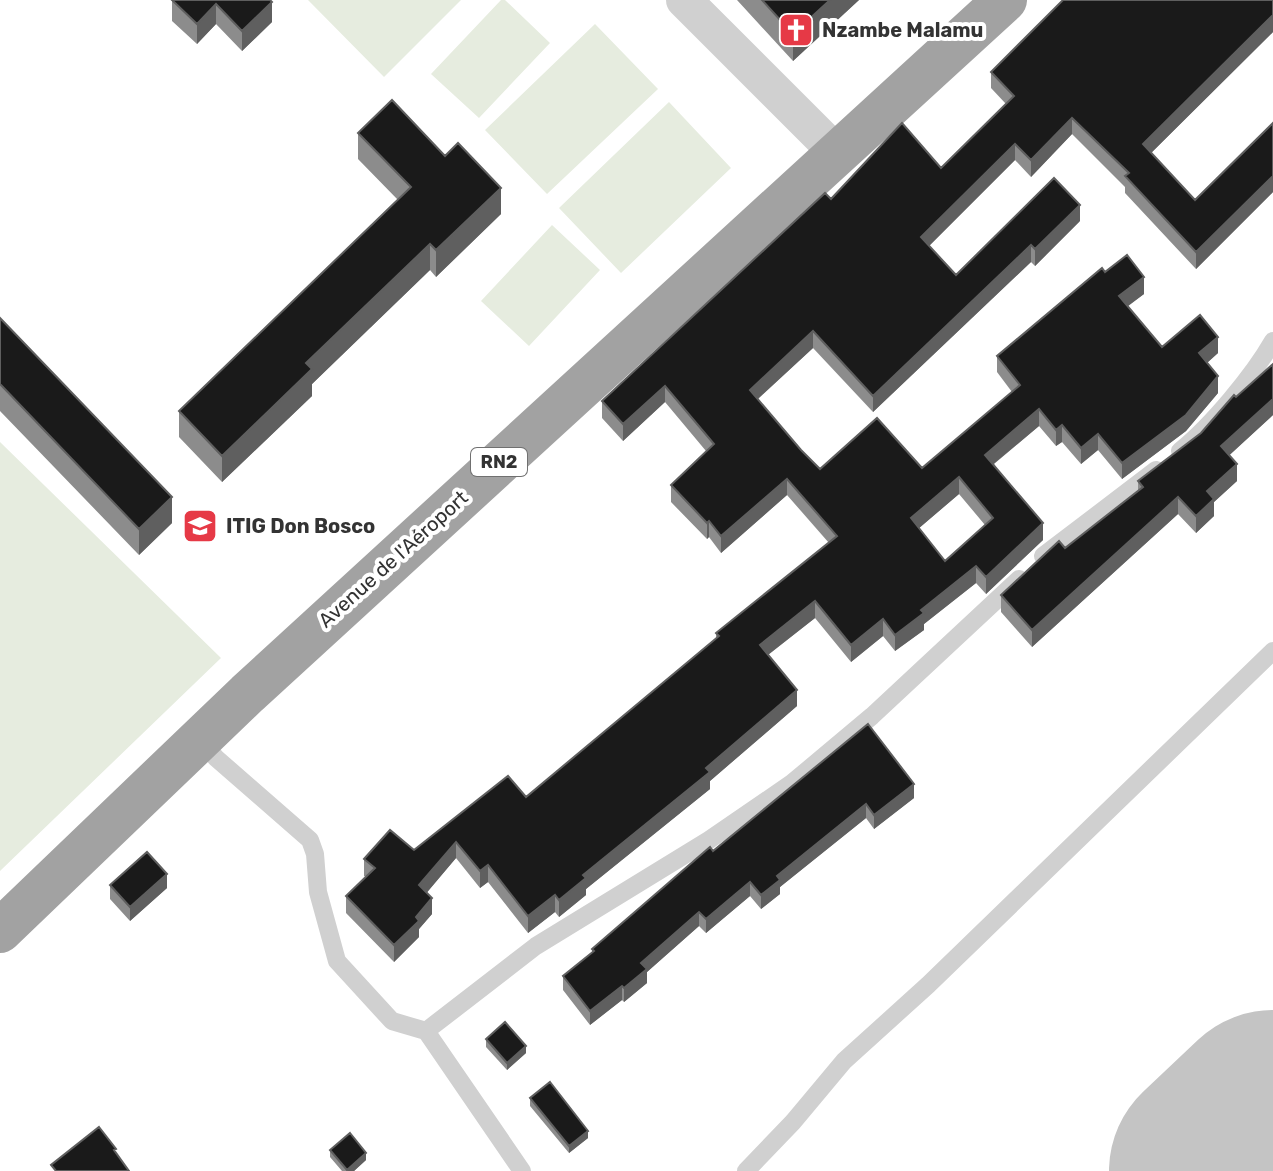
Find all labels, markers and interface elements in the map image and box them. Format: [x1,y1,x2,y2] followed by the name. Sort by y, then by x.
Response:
[777,11,815,49] church icon: Nzambe Malamu
[822,18,983,42] place label: Nzambe Malamu
[471,448,527,476] road number: RN2
[313,485,473,632] street label: Avenue de l'Aéroport
[181,507,219,545] school or university icon: ITIG Don Bosco
[226,514,375,538] place label: ITIG Don Bosco

